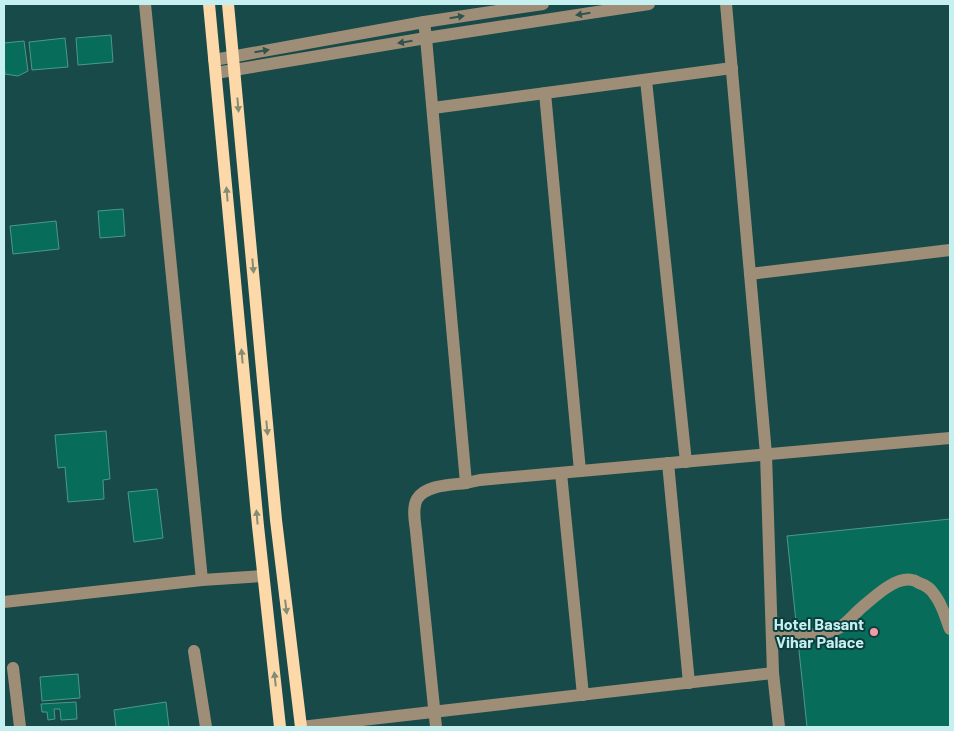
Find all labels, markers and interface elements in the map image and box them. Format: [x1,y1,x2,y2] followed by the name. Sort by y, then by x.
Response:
[575,10,591,18] one-way arrow
[449,13,465,21] one-way arrow
[397,38,413,46] one-way arrow
[255,47,271,55] one-way arrow
[234,97,242,113] one-way arrow
[222,185,230,201] one-way arrow
[249,259,257,275] one-way arrow
[238,347,246,363] one-way arrow
[264,420,272,436] one-way arrow
[253,509,261,525] one-way arrow
[282,599,290,615] one-way arrow
[774,614,864,651] place label: Hotel Basant Vihar Palace
[868,626,880,638] marker: Hotel Basant Vihar Palace
[271,671,279,687] one-way arrow

